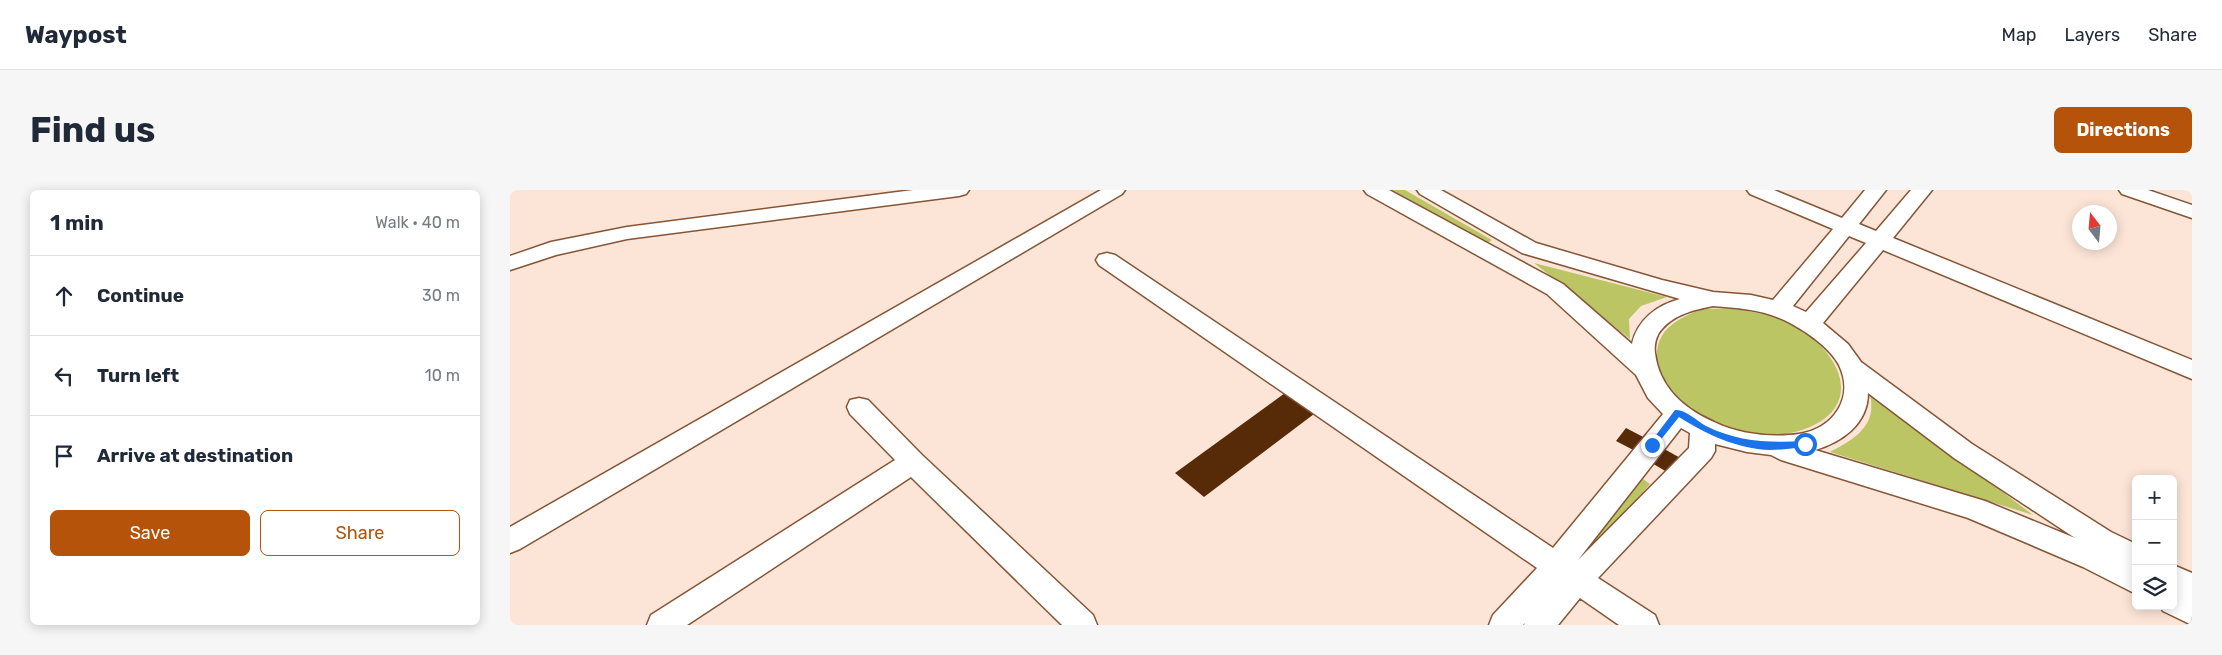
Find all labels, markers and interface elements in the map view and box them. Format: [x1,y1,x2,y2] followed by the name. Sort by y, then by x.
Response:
[25,21,127,49] text: Waypost
[2002,24,2037,46] text: Map
[2065,24,2120,46] text: Layers
[2148,24,2197,46] text: Share
[2054,107,2192,153] button: Directions
[30,109,155,151] text: Find us
[2072,205,2117,250] north arrow
[50,210,104,235] text: 1 min
[375,213,460,232] text: Walk · 40 m
[50,282,78,310] icon: ahead
[97,284,184,307] text: Continue
[422,286,460,305] text: 30 m
[50,362,78,390] icon: left
[97,364,179,387] text: Turn left
[425,366,460,385] text: 10 m
[1794,433,1817,456] route start
[1641,434,1664,457] route end
[50,442,78,470] icon: arrive
[97,444,293,467] text: Arrive at destination
[2132,475,2177,610] map controls
[2132,475,2177,520] button: +
[50,510,250,556] button: Save
[260,510,460,556] button: Share
[2132,520,2177,565] button: −
[2132,565,2177,610] button: layers

